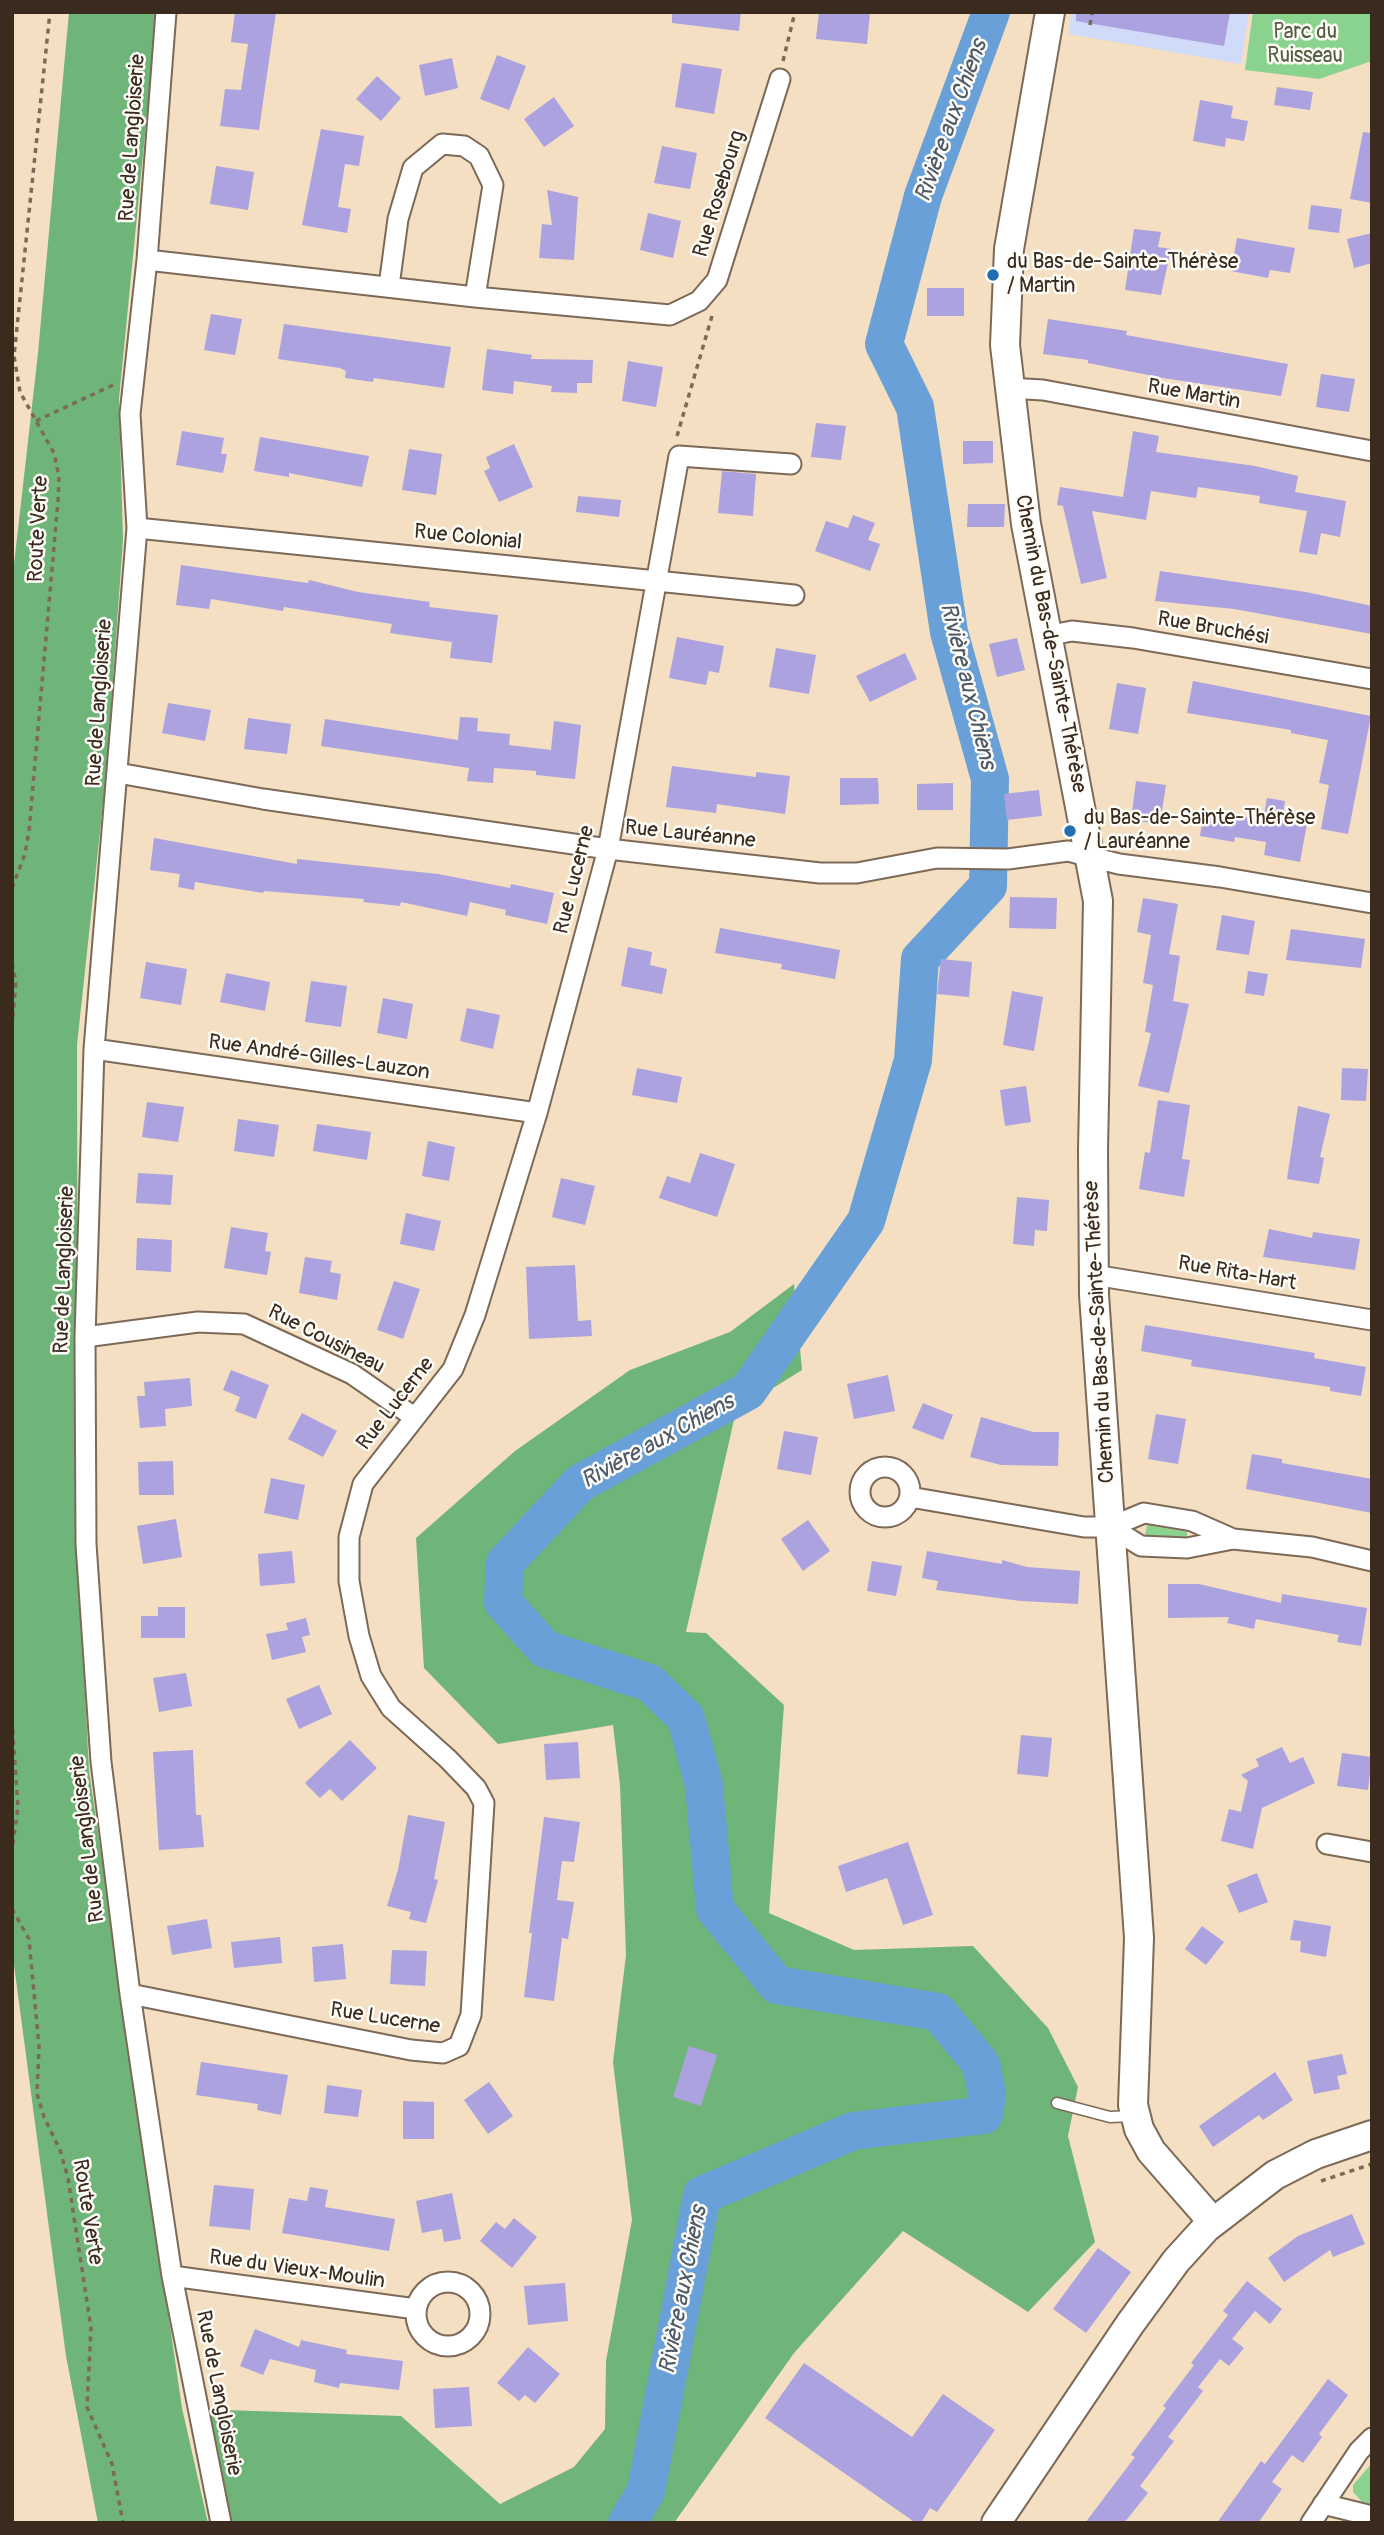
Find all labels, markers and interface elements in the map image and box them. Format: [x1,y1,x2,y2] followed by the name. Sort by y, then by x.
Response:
[1267,20,1343,70] park label: Parc du Ruisseau
[910,36,994,206] water label: Rivière aux Chiens
[115,53,151,223] street label: Rue de Langloiserie
[689,128,751,260] street label: Rue Rosebourg
[1007,250,1238,300] place label: du Bas-de-Sainte-Thérèse / Martin
[985,267,1001,283] marker: du Bas-de-Sainte-Thérèse / Martin
[1146,374,1242,416] street label: Rue Martin
[24,475,54,583] street label: Route Verte
[1009,493,1091,795] street label: Chemin du Bas-de-Sainte-Thérèse
[413,520,523,556] street label: Rue Colonial
[933,600,1001,772] water label: Rivière aux Chiens
[1155,607,1271,651] street label: Rue Bruchési
[82,618,118,788] street label: Rue de Langloiserie
[1084,806,1315,856] place label: du Bas-de-Sainte-Thérèse / Lauréanne
[623,816,757,854] street label: Rue Lauréanne
[549,823,601,937] street label: Rue Lucerne
[1062,823,1078,839] marker: du Bas-de-Sainte-Thérèse / Lauréanne
[207,1030,431,1086] street label: Rue André-Gilles-Lauzon
[1079,1180,1121,1484] street label: Chemin du Bas-de-Sainte-Thérèse
[49,1186,81,1354] street label: Rue de Langloiserie
[1176,1251,1298,1297] street label: Rue Rita-Hart
[263,1300,389,1380] street label: Rue Cousineau
[352,1353,440,1455] street label: Rue Lucerne
[577,1389,739,1495] water label: Rivière aux Chiens
[65,1754,111,1924] street label: Rue de Langloiserie
[328,1998,442,2040] street label: Rue Lucerne
[66,2157,108,2267] street label: Route Verte
[654,2204,714,2376] water label: Rivière aux Chiens
[208,2245,386,2295] street label: Rue du Vieux-Moulin
[190,2308,246,2478] street label: Rue de Langloiserie

